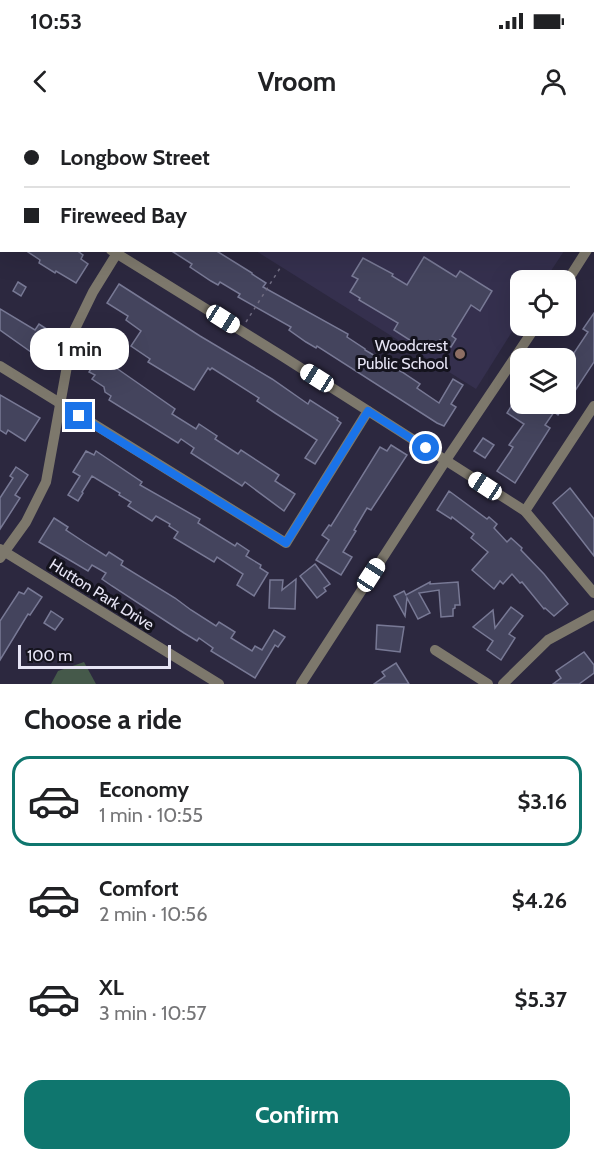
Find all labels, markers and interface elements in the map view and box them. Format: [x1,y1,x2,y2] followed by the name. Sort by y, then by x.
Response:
[30,8,82,35] text: 10:53
[24,65,57,98] icon: back
[258,65,336,98] text: Vroom
[537,65,570,98] icon: person
[60,144,210,171] text: Longbow Street
[60,202,187,229] text: Fireweed Bay
[510,270,576,414] map controls
[510,270,576,336] button: locate
[203,302,243,336] car
[29,329,128,371] callout: 1 min
[357,336,449,373] place label: Woodcrest Public School
[57,337,102,361] text: 1 min
[453,347,467,361] marker: Woodcrest Public School
[510,348,576,414] button: layers
[297,361,337,395] car
[65,402,92,429] route end
[412,434,439,461] route start
[465,469,505,503] car
[46,555,158,634] street label: Hutton Park Drive
[354,555,388,595] car
[18,642,171,670] scale bar
[27,646,72,665] text: 100 m
[24,703,182,736] text: Choose a ride
[27,774,81,828] icon: car
[99,776,189,803] text: Economy
[517,788,567,815] text: $3.16
[99,803,203,827] text: 1 min · 10:55
[27,873,81,927] icon: car
[99,875,178,902] text: Comfort
[512,887,567,914] text: $4.26
[99,902,208,926] text: 2 min · 10:56
[27,972,81,1026] icon: car
[99,974,124,1001] text: XL
[514,986,567,1013] text: $5.37
[99,1001,207,1025] text: 3 min · 10:57
[24,1080,570,1149] button: Confirm

